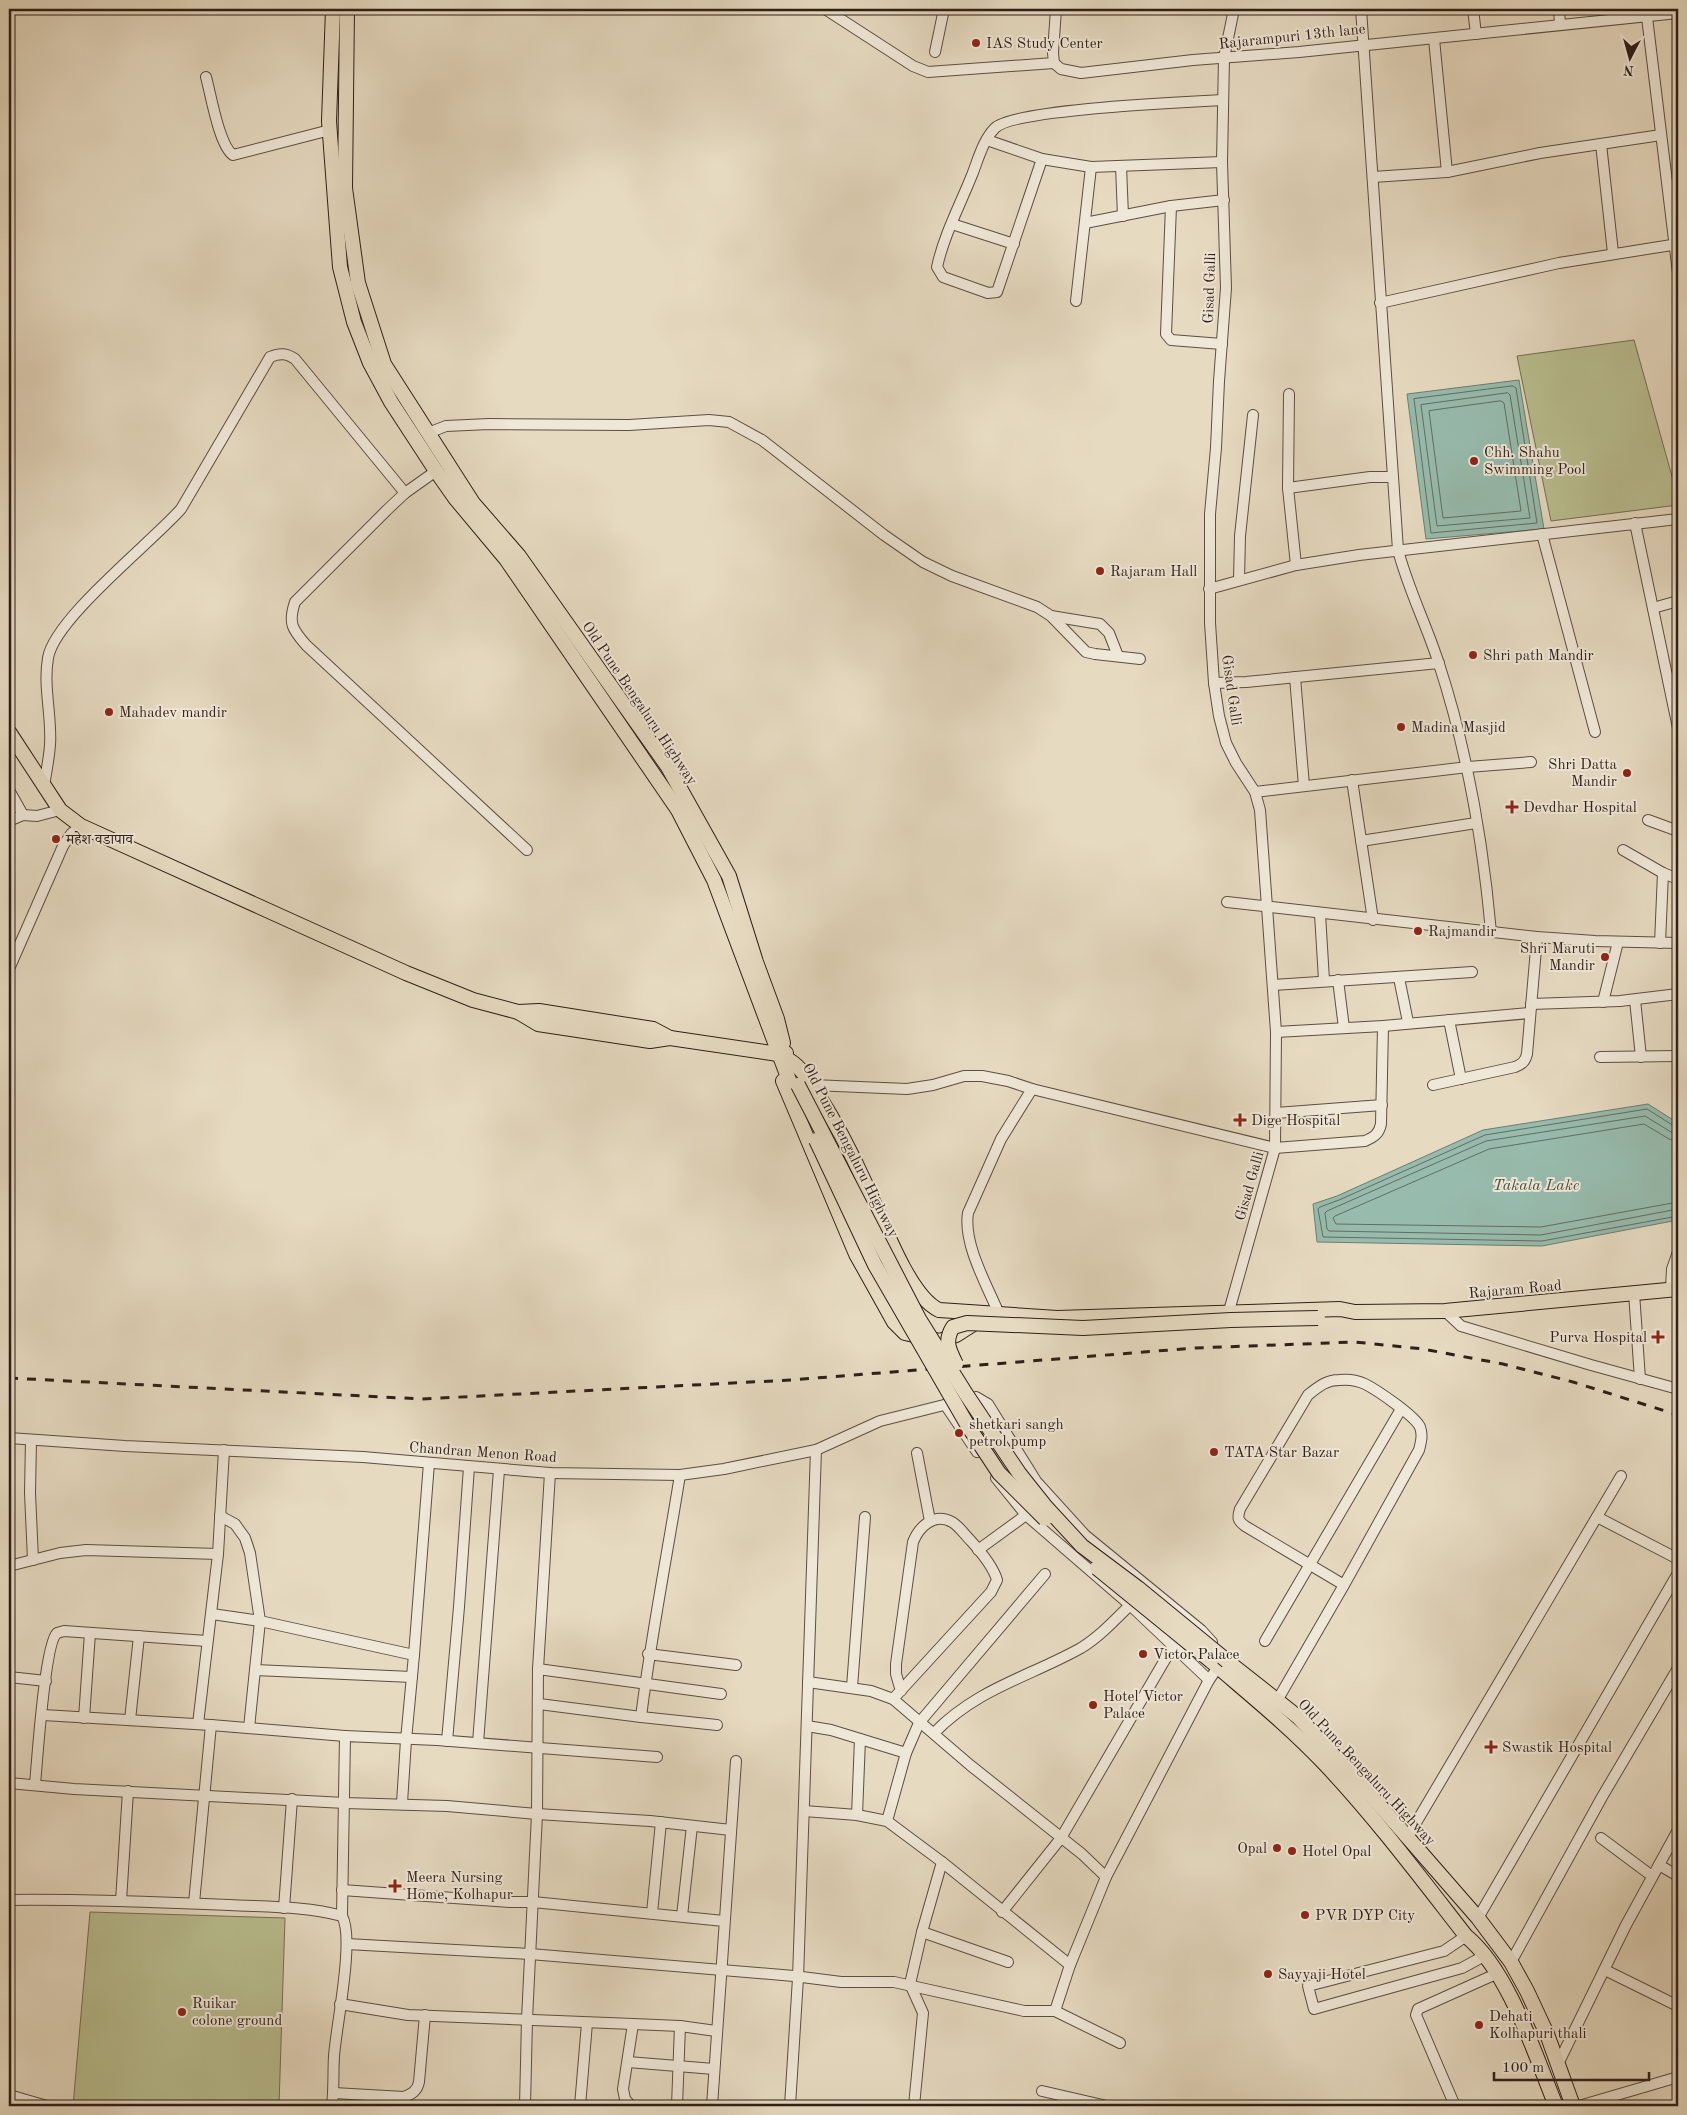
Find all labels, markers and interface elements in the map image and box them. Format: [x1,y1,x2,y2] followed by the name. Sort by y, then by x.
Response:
[1218,22,1366,53] street label: Rajarampuri 13th lane
[1604,32,1654,82] north arrow
[970,37,982,49] marker: IAS Study Center
[986,37,1103,52] place label: IAS Study Center
[1622,62,1635,77] text: N
[1202,252,1219,324] street label: Gisad Galli
[1484,446,1586,478] place label: Chh. Shahu Swimming Pool
[1468,455,1480,467] marker: Chh. Shahu Swimming Pool
[1094,565,1106,577] marker: Rajaram Hall
[1110,565,1197,580] place label: Rajaram Hall
[578,619,699,788] street label: Old Pune Bengaluru Highway
[1467,649,1479,661] marker: Shri path Mandir
[1483,649,1594,664] place label: Shri path Mandir
[1218,654,1243,726] street label: Gisad Galli
[103,706,115,718] marker: Mahadev mandir
[119,706,227,721] place label: Mahadev mandir
[1395,721,1407,733] marker: Madina Masjid
[1411,721,1506,736] place label: Madina Masjid
[1548,758,1618,790] place label: Shri Datta Mandir
[1621,767,1633,779] marker: Shri Datta Mandir
[1505,800,1519,814] marker: Devdhar Hospital
[1523,801,1637,816] place label: Devdhar Hospital
[65,830,135,848] place label: महेश वडापाव
[50,833,62,845] marker: महेश वडापाव
[1412,925,1424,937] marker: Rajmandir
[1428,925,1496,940] place label: Rajmandir
[1520,942,1595,974] place label: Shri Maruti Mandir
[1599,951,1611,963] marker: Shri Maruti Mandir
[799,1061,900,1240] street label: Old Pune Bengaluru Highway
[1233,1113,1247,1127] marker: Dige Hospital
[1251,1114,1340,1129] place label: Dige Hospital
[1233,1150,1267,1223] street label: Gisad Galli
[1493,1178,1580,1194] water label: Takala Lake
[1468,1279,1562,1302] street label: Rajaram Road
[1651,1330,1665,1344] marker: Purva Hospital
[1549,1331,1647,1346] place label: Purva Hospital
[969,1418,1064,1450] place label: shetkari sangh petrol pump
[953,1427,965,1439] marker: shetkari sangh petrol pump
[408,1441,557,1466] street label: Chandran Menon Road
[1208,1446,1220,1458] marker: TATA Star Bazar
[1224,1446,1339,1461] place label: TATA Star Bazar
[1137,1648,1149,1660] marker: Victor Palace
[1153,1648,1240,1663] place label: Victor Palace
[1103,1690,1183,1722] place label: Hotel Victor Palace
[1294,1697,1437,1849] street label: Old Pune Bengaluru Highway
[1087,1699,1099,1711] marker: Hotel Victor Palace
[1484,1740,1498,1754] marker: Swastik Hospital
[1502,1741,1612,1756] place label: Swastik Hospital
[1237,1842,1267,1857] place label: Opal
[1271,1842,1283,1854] marker: Opal
[1286,1845,1298,1857] marker: Hotel Opal
[1302,1845,1371,1860] place label: Hotel Opal
[406,1871,513,1903] place label: Meera Nursing Home, Kolhapur
[388,1879,402,1893] marker: Meera Nursing Home, Kolhapur
[1299,1909,1311,1921] marker: PVR DYP City
[1315,1909,1415,1924] place label: PVR DYP City
[1262,1968,1274,1980] marker: Sayyaji Hotel
[1278,1968,1366,1983] place label: Sayyaji Hotel
[192,1997,282,2029] place label: Ruikar colone ground
[176,2006,188,2018] marker: Ruikar colone ground
[1489,2010,1587,2042] place label: Dehati Kolhapuri thali
[1473,2019,1485,2031] marker: Dehati Kolhapuri thali
[1494,2050,1650,2082] scale bar
[1502,2061,1544,2076] text: 100 m

